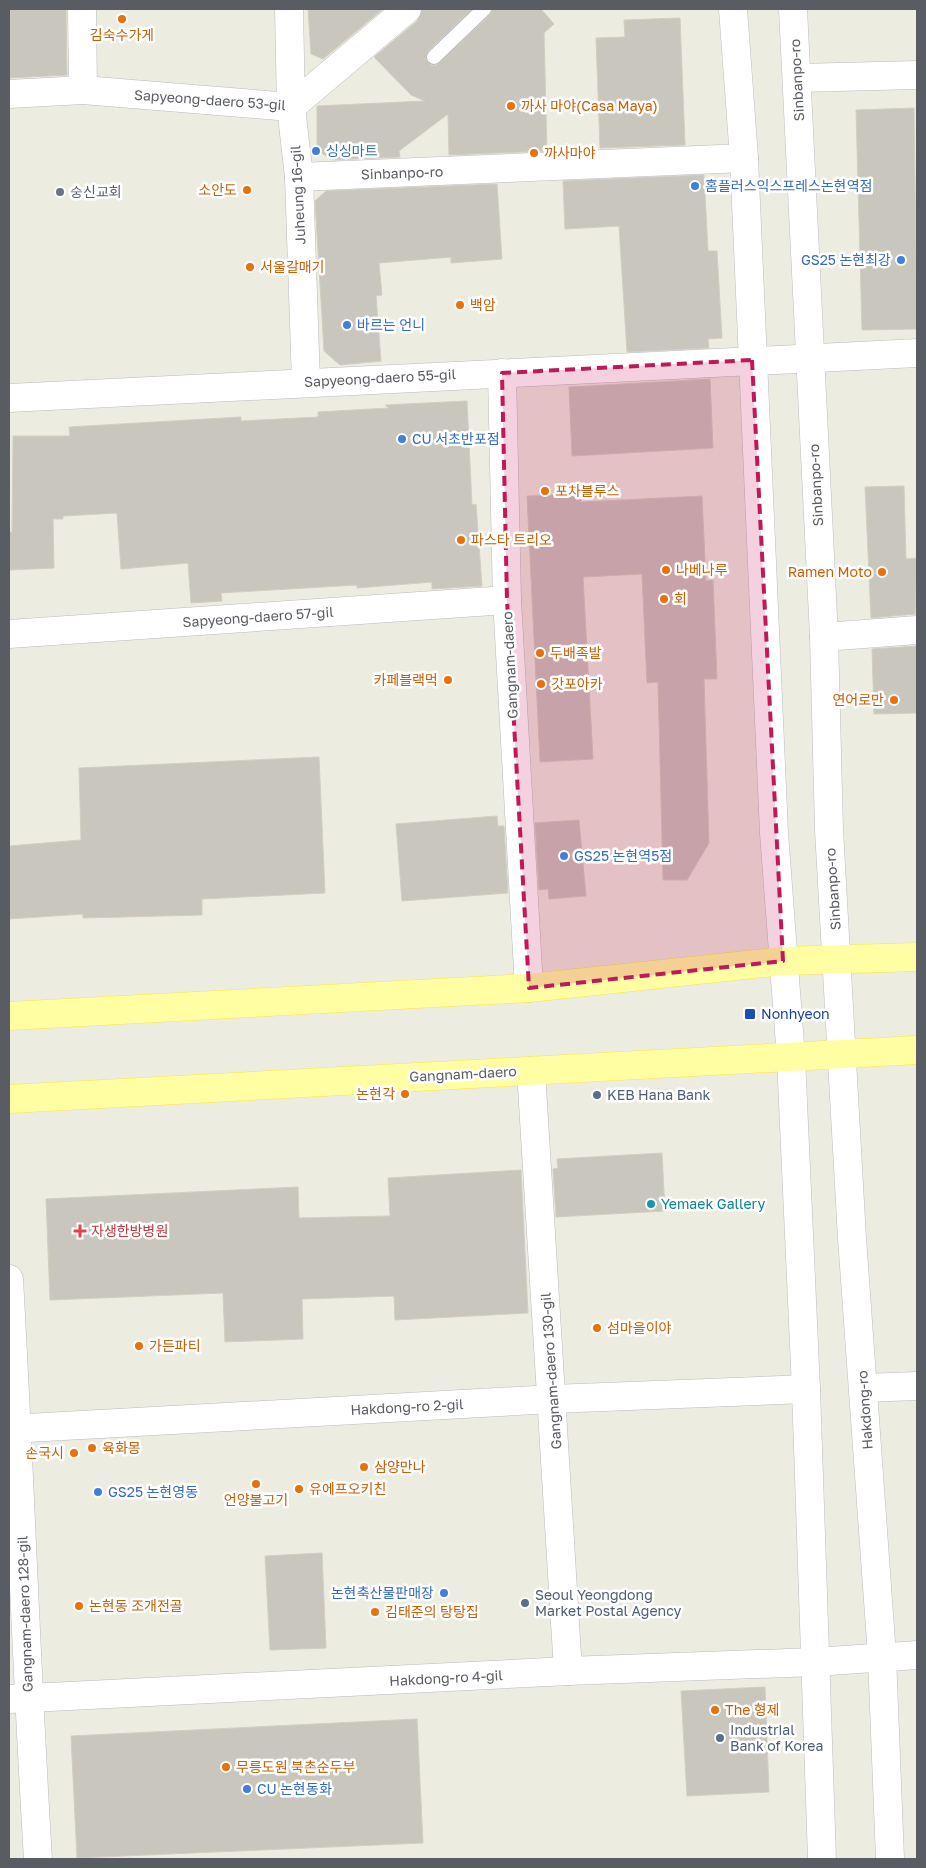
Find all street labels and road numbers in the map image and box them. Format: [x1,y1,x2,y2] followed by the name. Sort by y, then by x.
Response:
[786,38,807,122] street label: Sinbanpo-ro
[134,86,287,113] street label: Sapyeong-daero 53-gil
[286,145,309,245] street label: Juheung 16-gil
[360,163,444,182] street label: Sinbanpo-ro
[304,365,456,390] street label: Sapyeong-daero 55-gil
[805,443,826,527] street label: Sinbanpo-ro
[182,603,334,630] street label: Sapyeong-daero 57-gil
[498,611,521,719] street label: Gangnam-daero
[821,847,844,931] street label: Sinbanpo-ro
[409,1062,517,1085] street label: Gangnam-daero
[537,1292,564,1450] street label: Gangnam-daero 130-gil
[853,1370,876,1450] street label: Hakdong-ro
[350,1395,464,1418] street label: Hakdong-ro 2-gil
[13,1535,36,1693] street label: Gangnam-daero 128-gil
[389,1666,503,1689] street label: Hakdong-ro 4-gil

